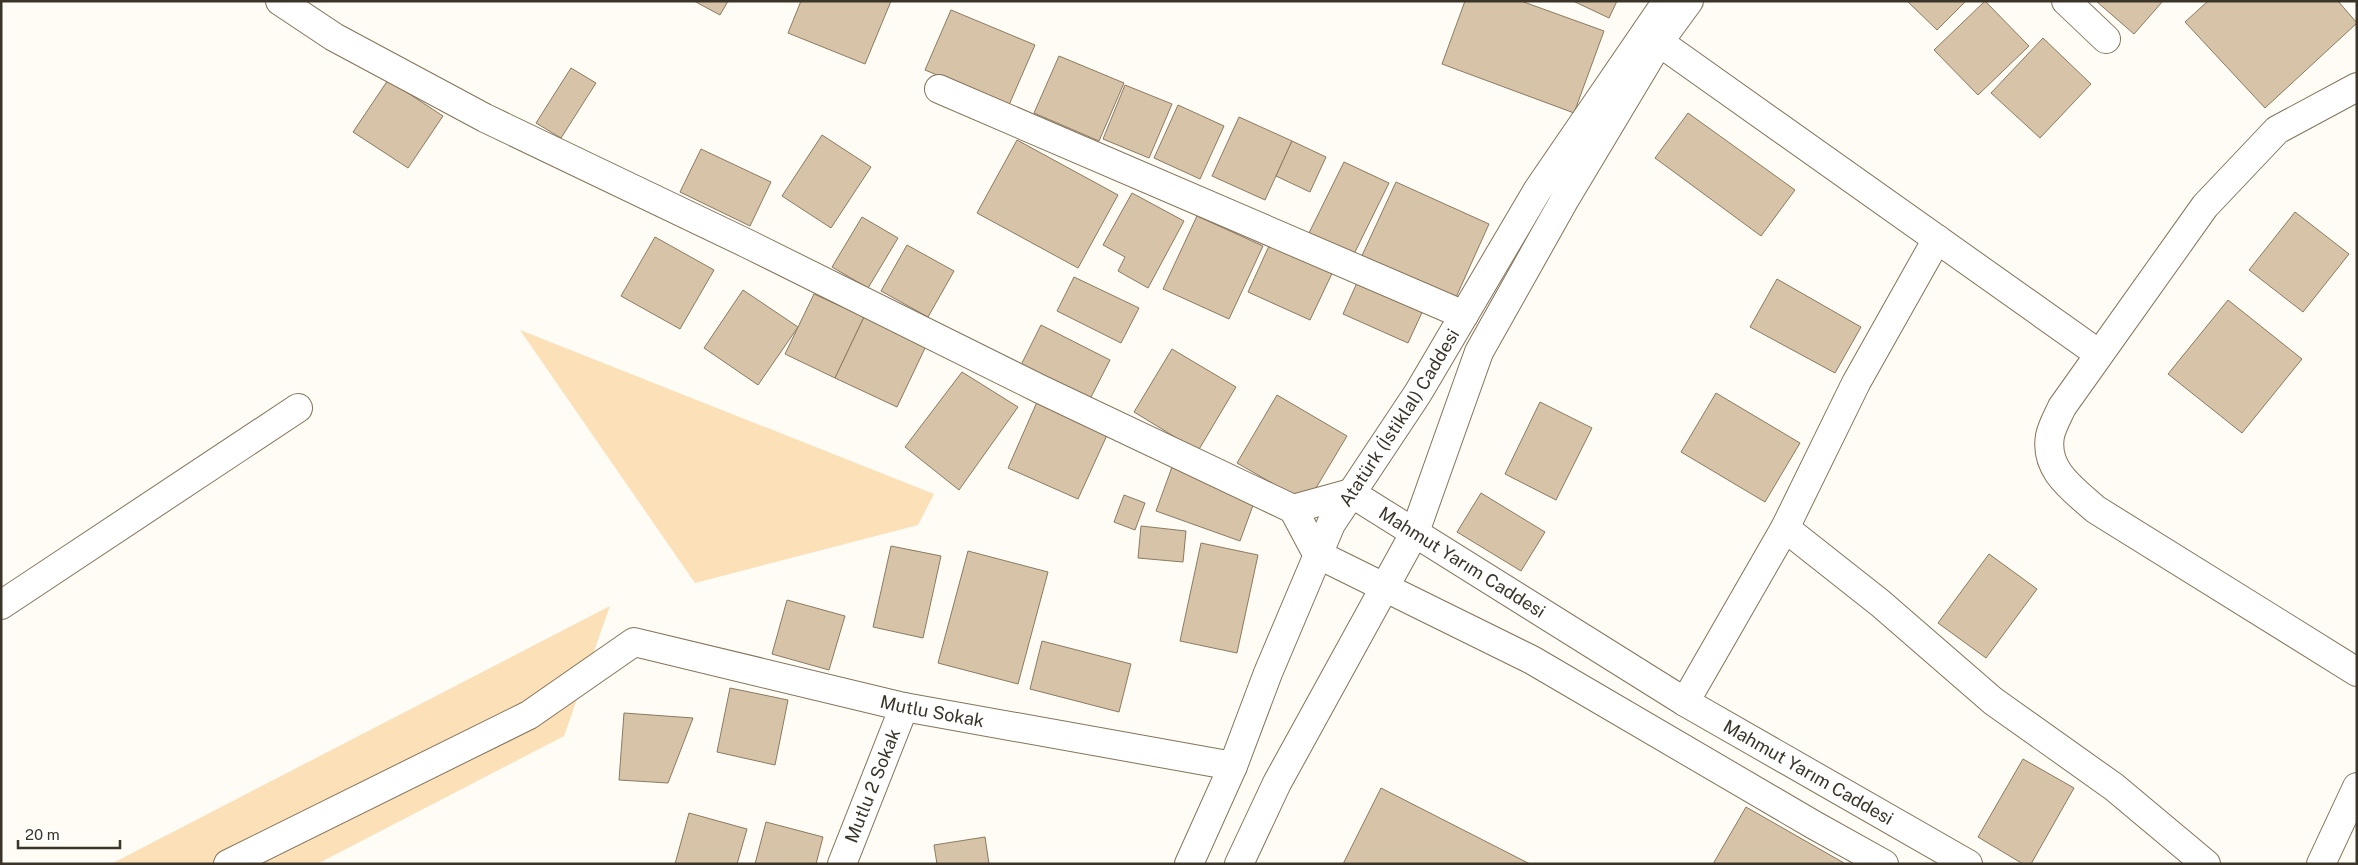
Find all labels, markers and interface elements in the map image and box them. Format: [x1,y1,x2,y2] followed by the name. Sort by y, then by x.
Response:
[1335,325,1463,510] street label: Atatürk (İstiklal) Caddesi
[1375,502,1549,622] street label: Mahmut Yarım Caddesi
[878,691,986,731] street label: Mutlu Sokak
[1720,715,1897,829] street label: Mahmut Yarım Caddesi
[840,726,904,846] street label: Mutlu 2 Sokak
[18,818,120,850] scale bar
[25,826,60,843] text: 20 m

